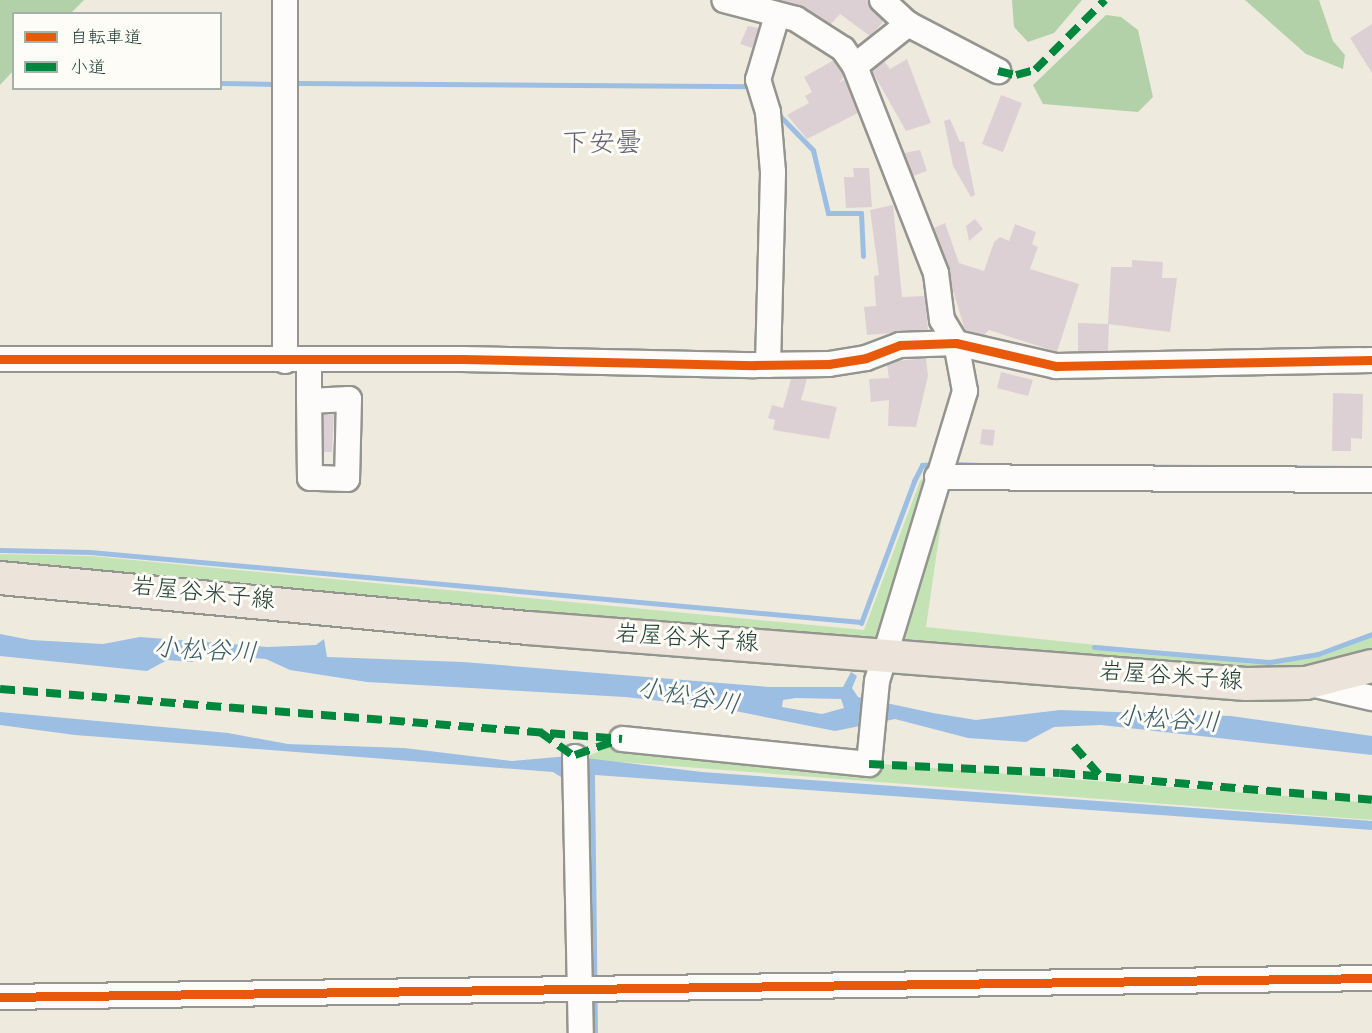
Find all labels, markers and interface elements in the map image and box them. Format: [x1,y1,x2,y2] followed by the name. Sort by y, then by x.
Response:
[12,12,222,90] legend
[70,26,142,52] text: 自転車道
[70,56,106,82] text: 小道
[562,129,642,161] district label: 下安曇
[130,573,276,617] street label: 岩屋谷米子線
[614,621,760,659] street label: 岩屋谷米子線
[152,635,258,671] water label: 小松谷川
[1098,659,1244,697] street label: 岩屋谷米子線
[634,675,742,723] water label: 小松谷川
[1115,703,1221,741] water label: 小松谷川

